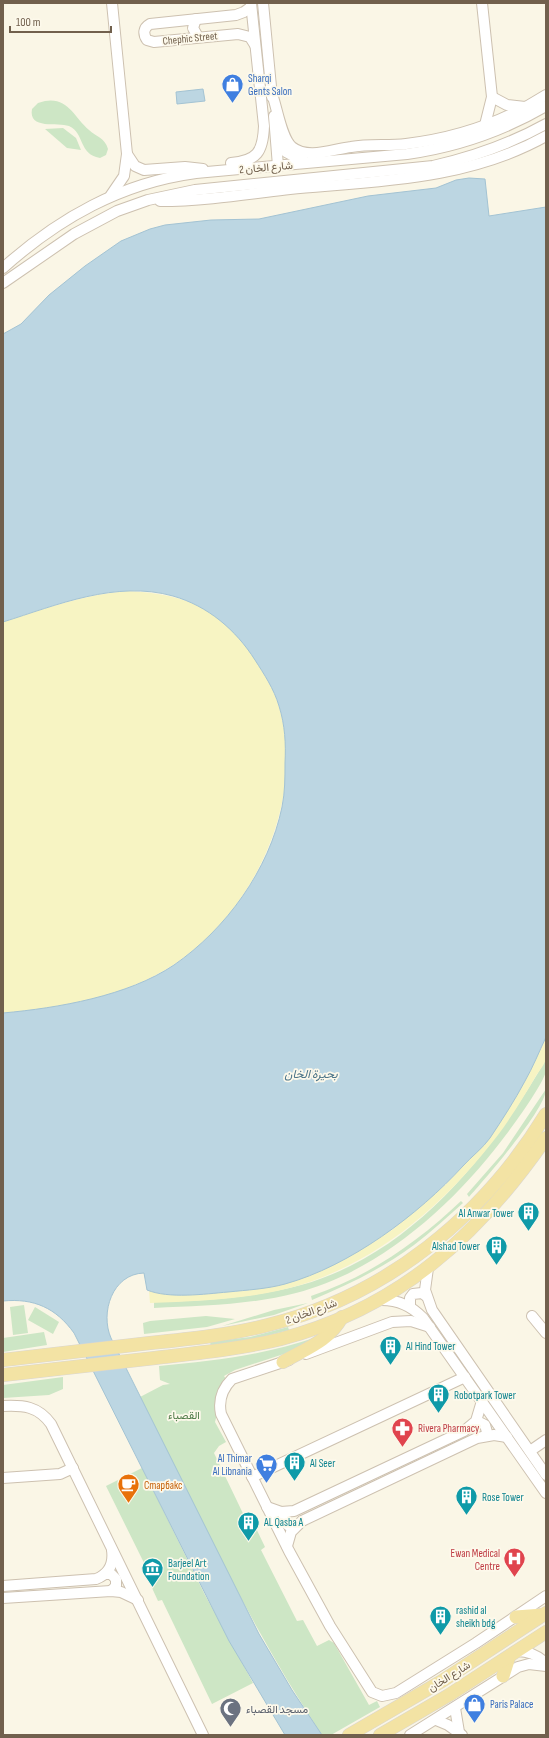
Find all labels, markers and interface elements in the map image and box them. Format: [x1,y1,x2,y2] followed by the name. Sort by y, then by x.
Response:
[10,8,111,34] scale bar
[16,15,41,30] text: 100 m
[162,29,219,48] street label: Chephic Street
[220,71,246,104] shop icon: Sharqi Gents Salon
[248,72,292,98] place label: Sharqi Gents Salon
[239,159,294,177] street label: شارع الخان 2
[284,1067,338,1082] water label: بحيرة الخان
[516,1200,542,1233] building icon: Al Anwar Tower
[458,1207,514,1220] place label: Al Anwar Tower
[483,1233,509,1266] building icon: Alshad Tower
[431,1240,480,1253] place label: Alshad Tower
[284,1296,339,1328] street label: شارع الخان 2
[377,1333,403,1366] building icon: Al Hind Tower
[405,1340,455,1353] place label: Al Hind Tower
[425,1382,451,1415] building icon: Robotpark Tower
[454,1389,516,1402] place label: Robotpark Tower
[168,1409,200,1422] park label: القصباء
[390,1415,416,1448] pharmacy icon: Rivera Pharmacy
[418,1422,480,1435] place label: Rivera Pharmacy
[281,1450,307,1483] building icon: Al Seer
[254,1451,280,1484] supermarket icon: Al Thimar Al Libnania
[212,1452,252,1478] place label: Al Thimar Al Libnania
[309,1457,335,1470] place label: Al Seer
[116,1472,142,1505] cafe icon: Старбакс
[144,1479,182,1492] place label: Старбакс
[454,1484,480,1517] building icon: Rose Tower
[482,1491,524,1504] place label: Rose Tower
[235,1509,261,1542] building icon: AL Qasba A
[263,1516,304,1529] place label: AL Qasba A
[502,1546,528,1579] hospital icon: Ewan Medical Centre
[451,1547,500,1573] place label: Ewan Medical Centre
[140,1556,166,1589] museum icon: Barjeel Art Foundation
[168,1557,210,1583] place label: Barjeel Art Foundation
[427,1603,453,1636] building icon: rashid al sheikh bdg
[456,1604,496,1630] place label: rashid al sheikh bdg
[426,1658,474,1695] street label: شارع الخان
[461,1691,487,1724] shop icon: Paris Palace
[217,1696,243,1729] mosque icon: مسجد القصباء
[490,1698,533,1711] place label: Paris Palace
[246,1703,308,1716] place label: مسجد القصباء

